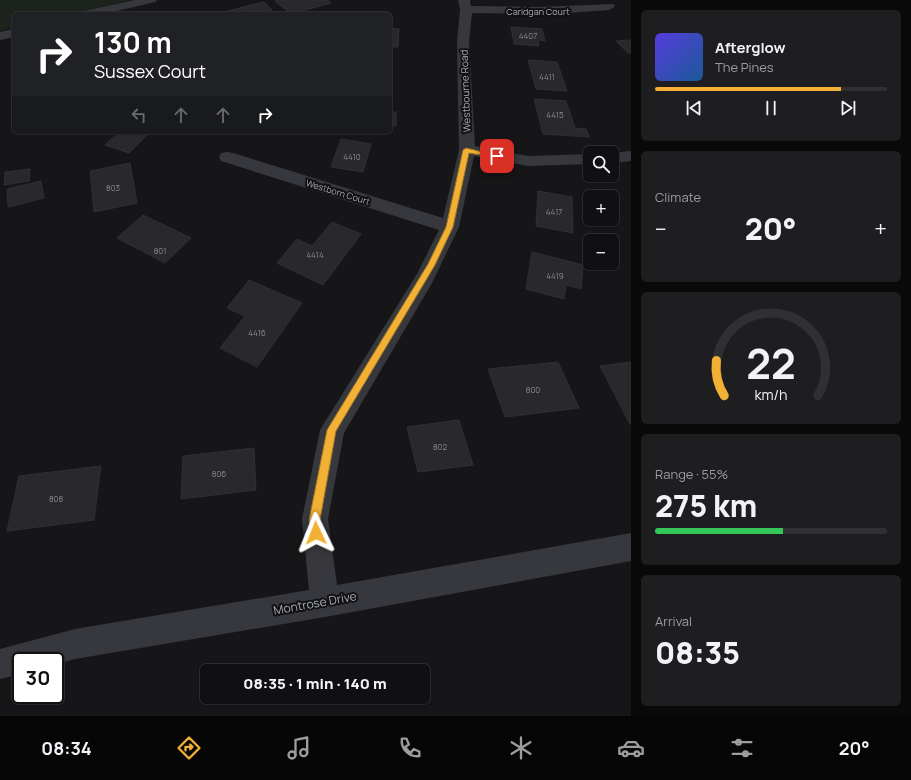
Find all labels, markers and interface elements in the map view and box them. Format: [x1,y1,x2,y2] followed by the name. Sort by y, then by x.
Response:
[506,5,570,18] street label: Caridgan Court
[94,23,172,61] text: 130 m
[28,28,80,80] icon: right
[519,30,537,41] house number: 4407
[715,37,786,58] text: Afterglow
[457,49,473,133] street label: Westbourne Road
[715,58,774,76] text: The Pines
[94,59,206,83] text: Sussex Court
[539,71,555,82] house number: 4411
[683,97,705,119] icon: previous
[760,97,782,119] icon: pause
[837,97,859,119] icon: next
[128,104,150,126] icon: left
[170,104,192,126] icon: ahead
[212,104,234,126] icon: ahead
[254,104,276,126] icon: right
[546,109,564,120] house number: 4415
[480,139,514,173] pin
[486,145,508,167] icon: arrive
[583,146,619,270] map controls
[583,146,619,182] button: search
[343,151,361,162] house number: 4410
[304,176,372,208] street label: Westborn Court
[106,182,120,193] house number: 803
[655,188,701,206] text: Climate
[583,190,619,226] button: +
[546,206,562,217] house number: 4417
[745,208,797,249] text: 20°
[655,214,667,244] text: −
[874,214,887,244] text: +
[583,234,619,270] button: −
[154,245,166,256] house number: 801
[306,249,324,260] house number: 4414
[546,270,564,281] house number: 4419
[248,327,266,338] house number: 4416
[746,335,796,391] text: 22
[526,384,540,395] house number: 800
[754,385,788,404] text: km/h
[433,441,447,452] house number: 802
[655,465,728,483] text: Range · 55%
[212,468,226,479] house number: 806
[655,485,757,526] text: 275 km
[49,493,63,504] house number: 808
[295,512,337,554] position arrow
[272,587,358,619] street label: Montrose Drive
[655,612,692,630] text: Arrival
[655,632,740,673] text: 08:35
[12,652,64,704] speed limit sign: 30
[243,673,387,694] text: 08:35 · 1 min · 140 m
[175,734,203,762] icon: directions
[285,734,313,762] icon: music
[396,734,424,762] icon: phone
[507,734,535,762] icon: climate
[617,734,645,762] icon: car
[728,734,756,762] icon: filters
[41,736,92,760] text: 08:34
[839,736,870,760] text: 20°

